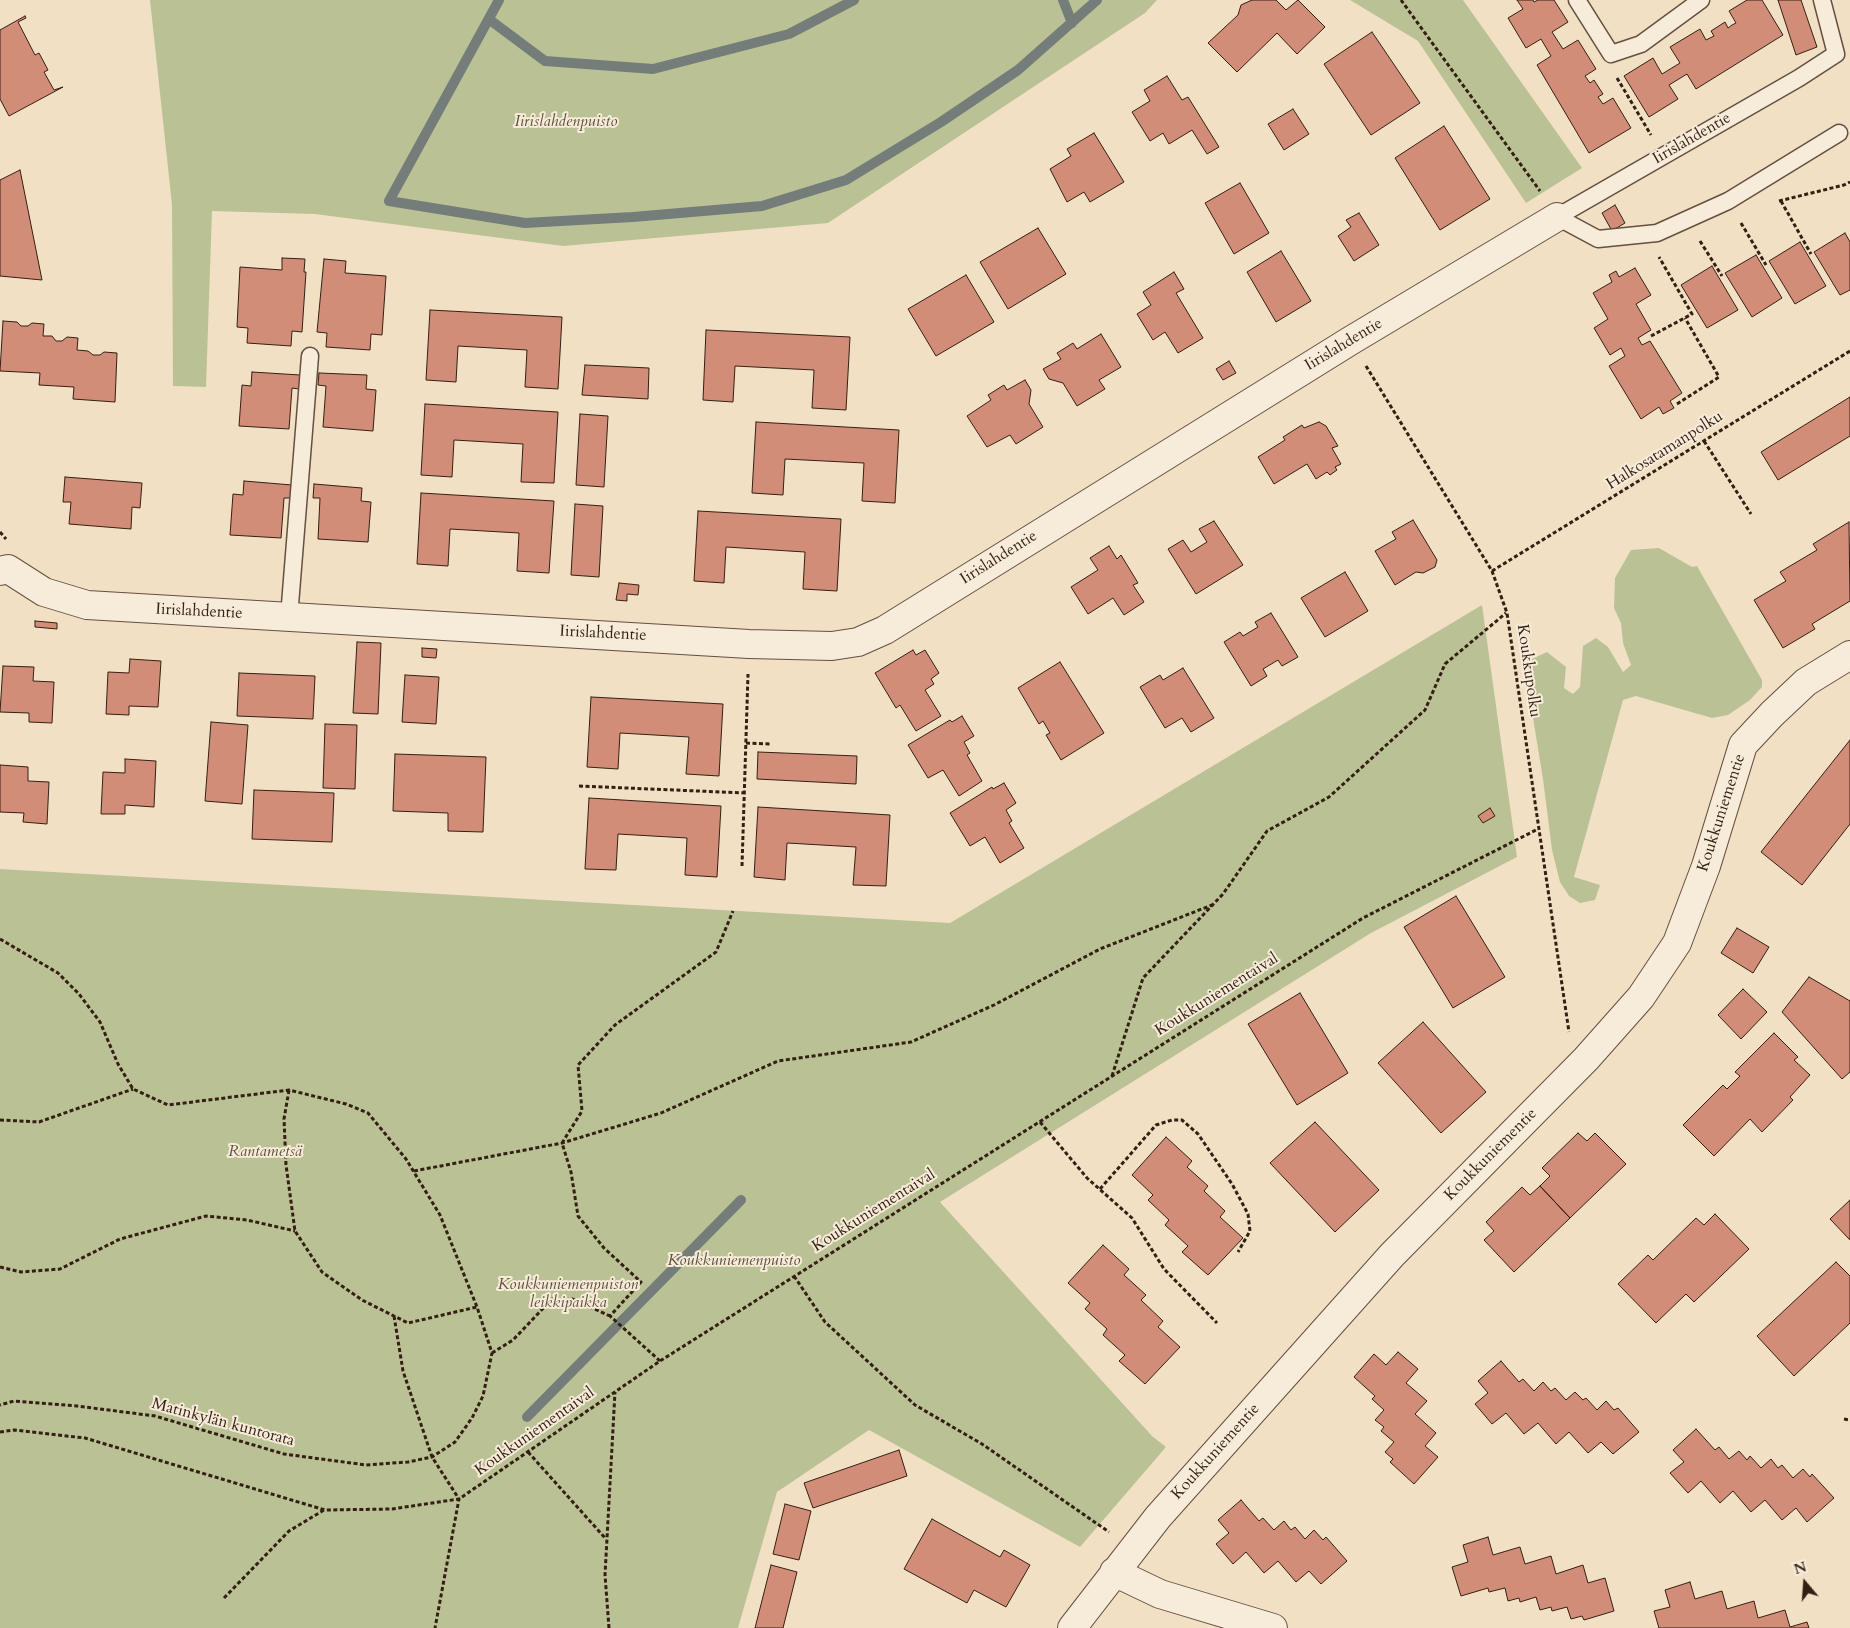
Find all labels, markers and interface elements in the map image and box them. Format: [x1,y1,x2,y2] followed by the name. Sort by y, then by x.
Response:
[1649,109,1735,169] street label: Iirislahdentie
[515,112,617,132] park label: Iirislahdenpuisto
[1302,314,1386,376] street label: Iirislahdentie
[1603,407,1727,495] street label: Halkosatamanpolku
[957,527,1041,589] street label: Iirislahdentie
[155,600,243,624] street label: Iirislahdentie
[559,622,647,646] street label: Iirislahdentie
[1512,623,1544,719] street label: Koukkupolku
[1694,752,1750,874] street label: Koukkuniementie
[1152,949,1282,1041] street label: Koukkuniementaival
[1441,1105,1541,1205] street label: Koukkuniementie
[228,1142,302,1162] park label: Rantametsä
[809,1165,939,1257] street label: Koukkuniementaival
[668,1251,800,1271] park label: Koukkuniemenpuisto
[498,1275,638,1313] park label: Koukkuniemenpuiston leikkipaikka
[472,1384,598,1480] street label: Koukkuniementaival
[150,1395,296,1451] street label: Matinkylän kuntorata
[1168,1400,1264,1504] street label: Koukkuniementie
[1791,1557,1809,1579] text: N
[1780,1558,1830,1608] north arrow

